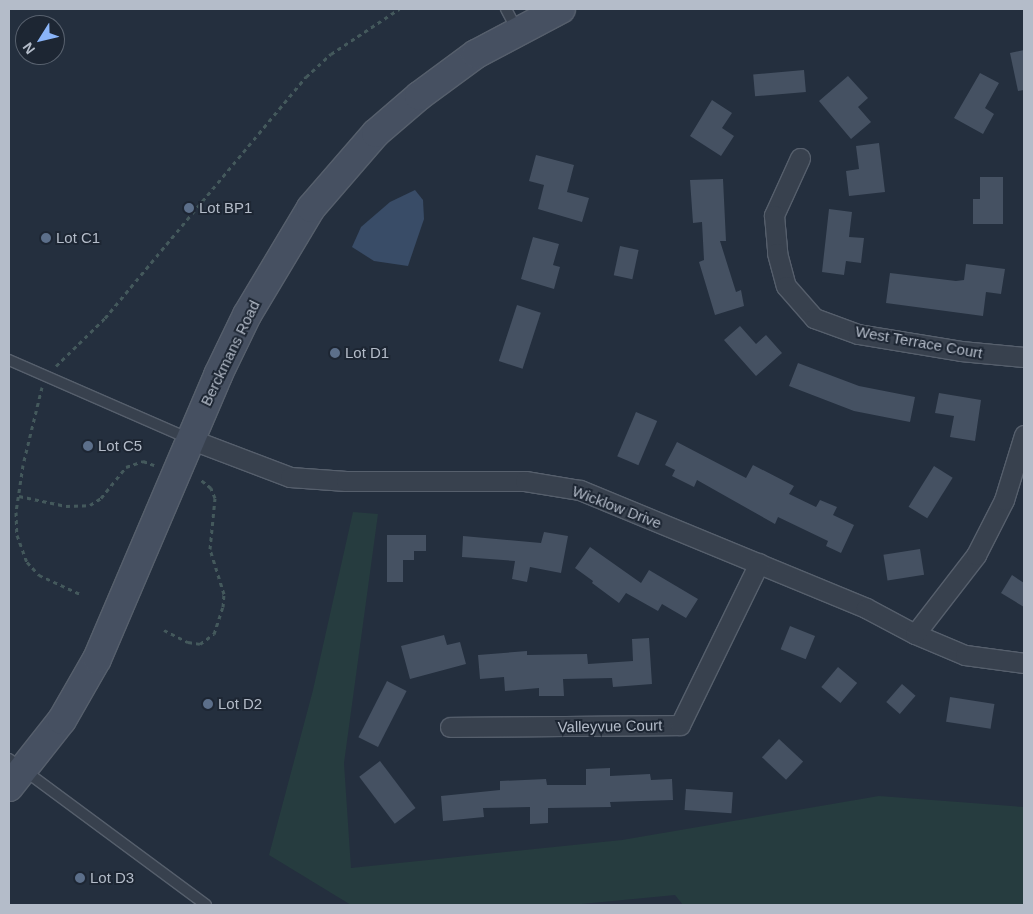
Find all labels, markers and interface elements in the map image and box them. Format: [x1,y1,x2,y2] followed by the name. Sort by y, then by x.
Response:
[15,15,65,65] north arrow
[19,39,38,57] text: N
[199,199,252,217] place label: Lot BP1
[183,202,195,214] marker: Lot BP1
[56,229,100,247] place label: Lot C1
[40,232,52,244] marker: Lot C1
[197,297,263,409] street label: Berckmans Road
[854,322,984,362] street label: West Terrace Court
[345,344,389,362] place label: Lot D1
[329,347,341,359] marker: Lot D1
[98,437,142,455] place label: Lot C5
[82,440,94,452] marker: Lot C5
[570,482,664,532] street label: Wicklow Drive
[218,695,262,713] place label: Lot D2
[202,698,214,710] marker: Lot D2
[557,716,663,736] street label: Valleyvue Court
[90,869,134,887] place label: Lot D3
[74,872,86,884] marker: Lot D3

